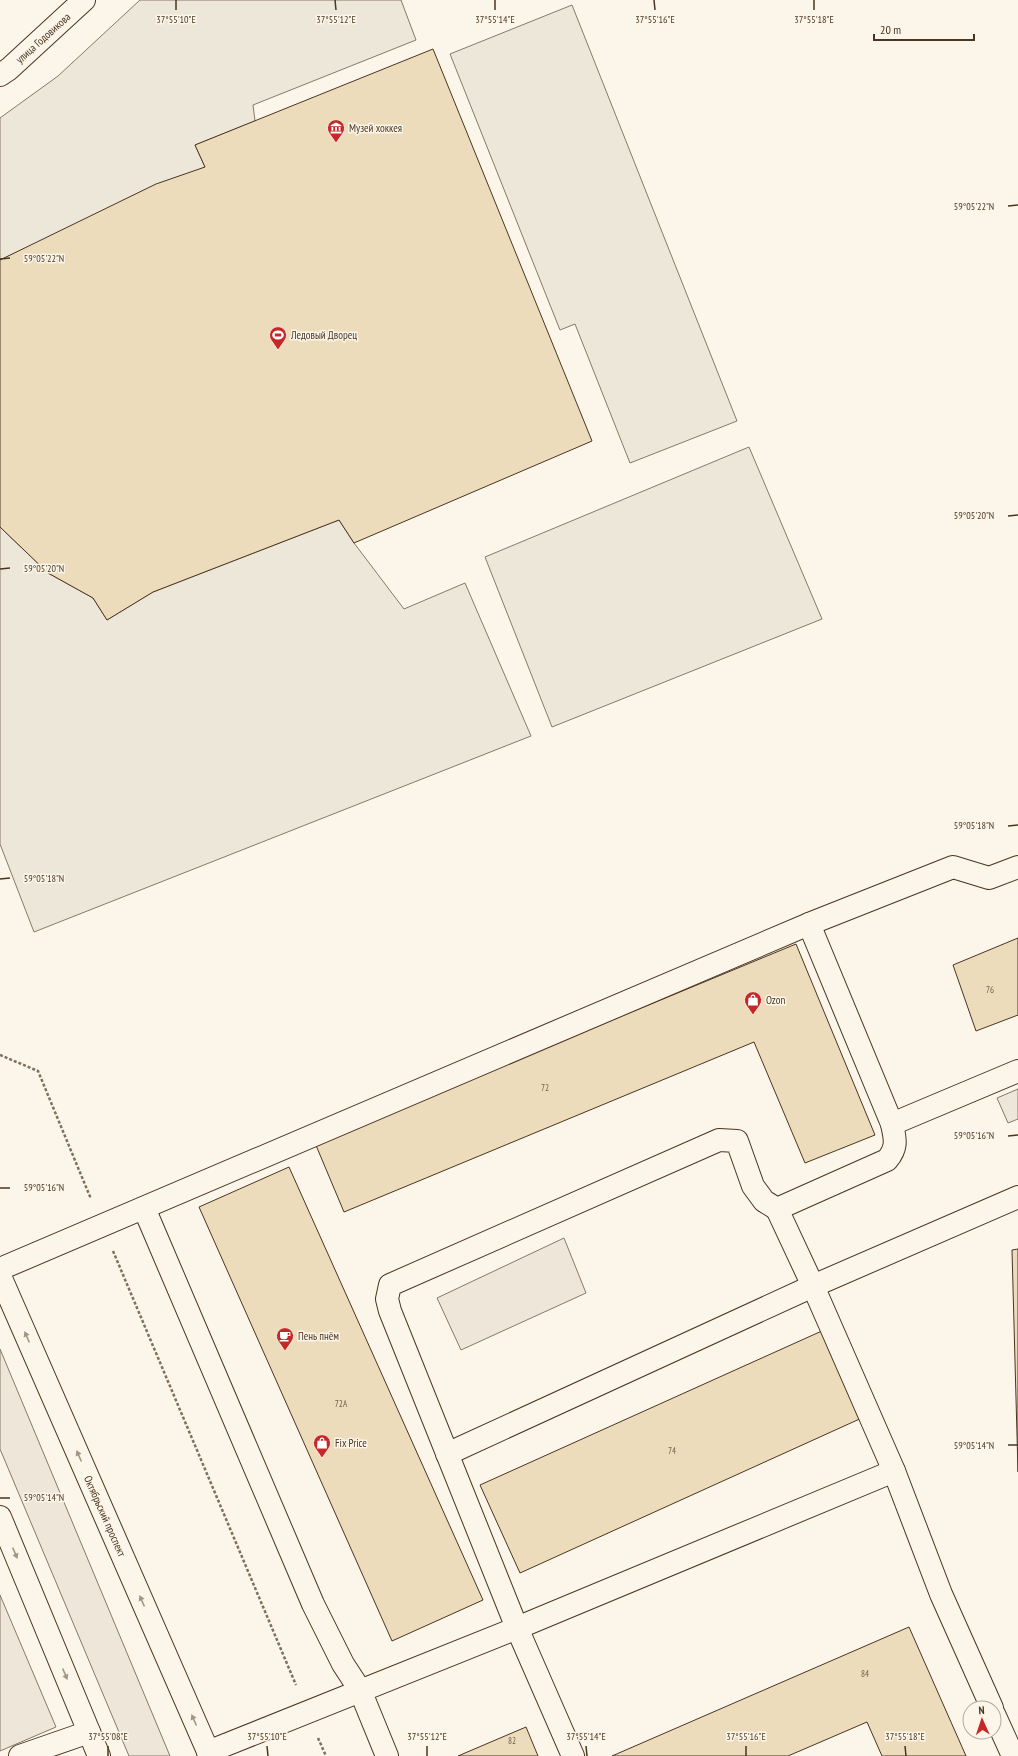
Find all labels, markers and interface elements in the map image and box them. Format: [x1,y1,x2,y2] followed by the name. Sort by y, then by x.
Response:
[13,10,73,66] street label: улица Годовикова
[156,13,196,26] text: 37°55'10"E
[316,13,356,26] text: 37°55'12"E
[475,13,515,26] text: 37°55'14"E
[635,13,675,26] text: 37°55'16"E
[794,13,834,26] text: 37°55'18"E
[874,16,974,42] scale bar
[880,22,901,37] text: 20 m
[326,118,346,143] museum icon: Музей хоккея
[349,121,402,135] place label: Музей хоккея
[954,200,994,213] text: 59°05'22"N
[24,252,64,265] text: 59°05'22"N
[268,325,288,350] sports icon: Ледовый Дворец
[290,328,357,342] place label: Ледовый Дворец
[954,509,994,522] text: 59°05'20"N
[24,562,64,575] text: 59°05'20"N
[954,819,994,832] text: 59°05'18"N
[24,872,64,885] text: 59°05'18"N
[986,984,994,995] house number: 76
[743,990,763,1015] shop icon: Ozon
[766,993,785,1007] place label: Ozon
[541,1082,549,1093] house number: 72
[954,1129,994,1142] text: 59°05'16"N
[24,1181,64,1194] text: 59°05'16"N
[275,1326,295,1351] cafe icon: Пень пнём
[298,1329,339,1343] place label: Пень пнём
[24,1332,30,1343] one-way arrow
[335,1398,348,1409] house number: 72А
[312,1433,332,1458] shop icon: Fix Price
[335,1436,367,1450] place label: Fix Price
[954,1439,994,1452] text: 59°05'14"N
[668,1445,676,1456] house number: 74
[76,1451,82,1462] one-way arrow
[81,1473,129,1559] street label: Октябрьский проспект
[24,1491,64,1504] text: 59°05'14"N
[12,1548,18,1559] one-way arrow
[139,1596,145,1607] one-way arrow
[62,1668,68,1680] one-way arrow
[861,1668,869,1679] house number: 84
[962,1700,1002,1740] north arrow
[978,1703,985,1717] text: N
[191,1714,197,1726] one-way arrow
[88,1730,128,1743] text: 37°55'08"E
[247,1730,287,1743] text: 37°55'10"E
[407,1730,447,1743] text: 37°55'12"E
[566,1730,606,1743] text: 37°55'14"E
[726,1730,766,1743] text: 37°55'16"E
[885,1730,925,1743] text: 37°55'18"E
[508,1735,516,1746] house number: 82

